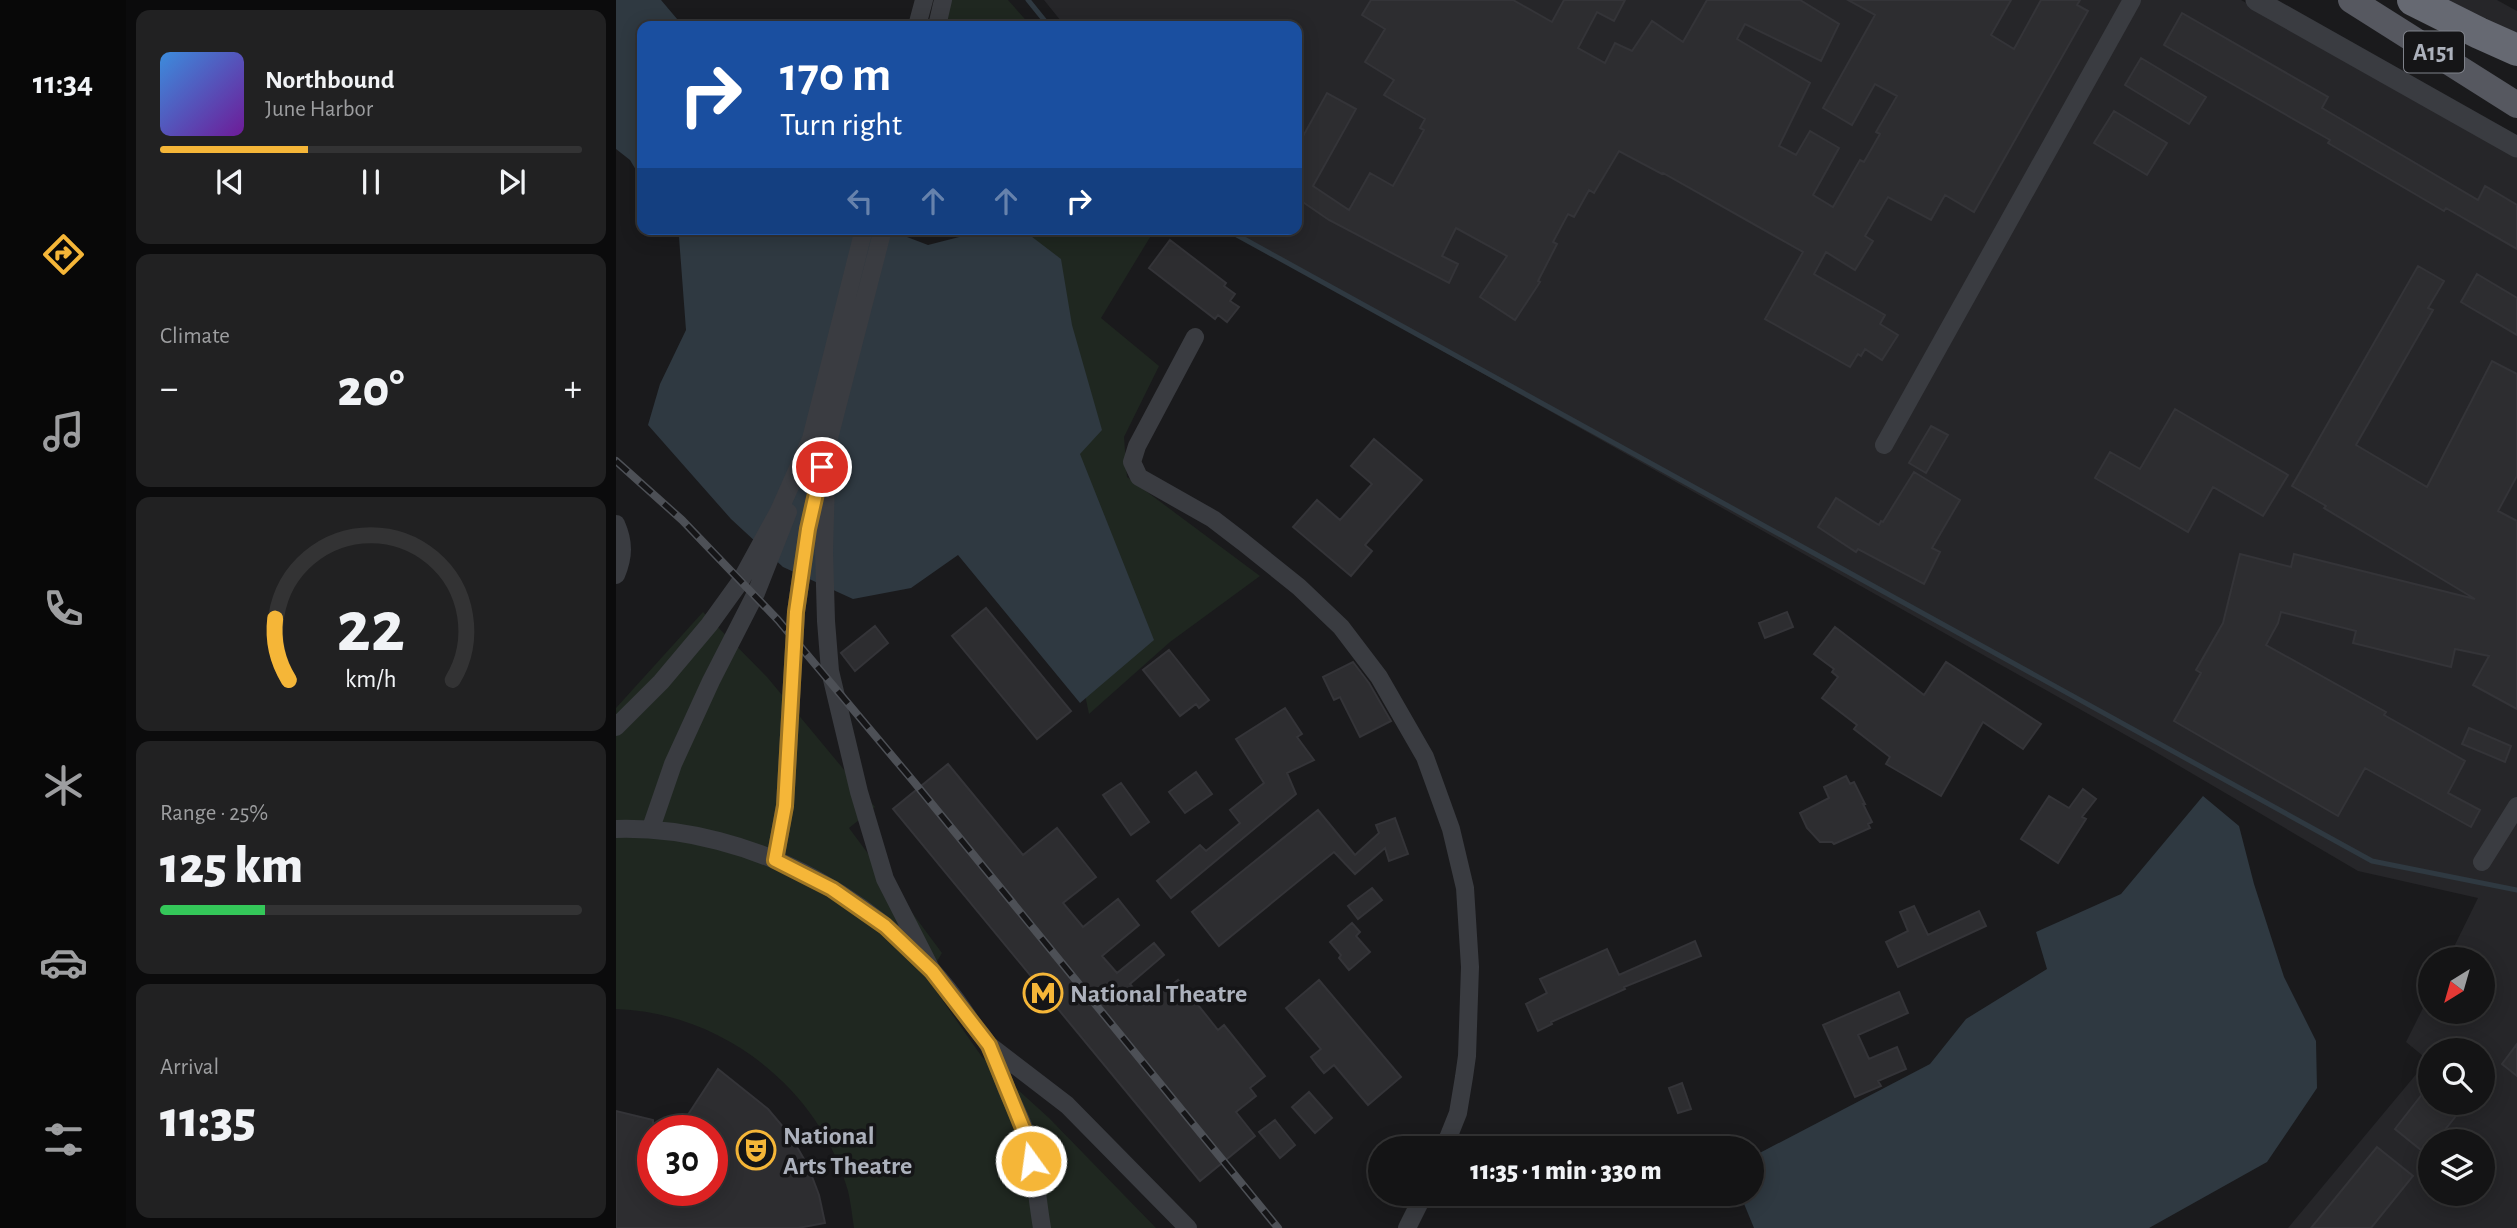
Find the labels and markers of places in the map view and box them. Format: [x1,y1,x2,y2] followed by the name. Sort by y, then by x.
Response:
[792,437,852,497] pin
[1022,972,1064,1014] metro station icon: National Theatre
[1070,981,1247,1007] place label: National Theatre
[783,1123,912,1179] place label: National Arts Theatre
[735,1129,777,1171] theatre icon: National Arts Theatre

